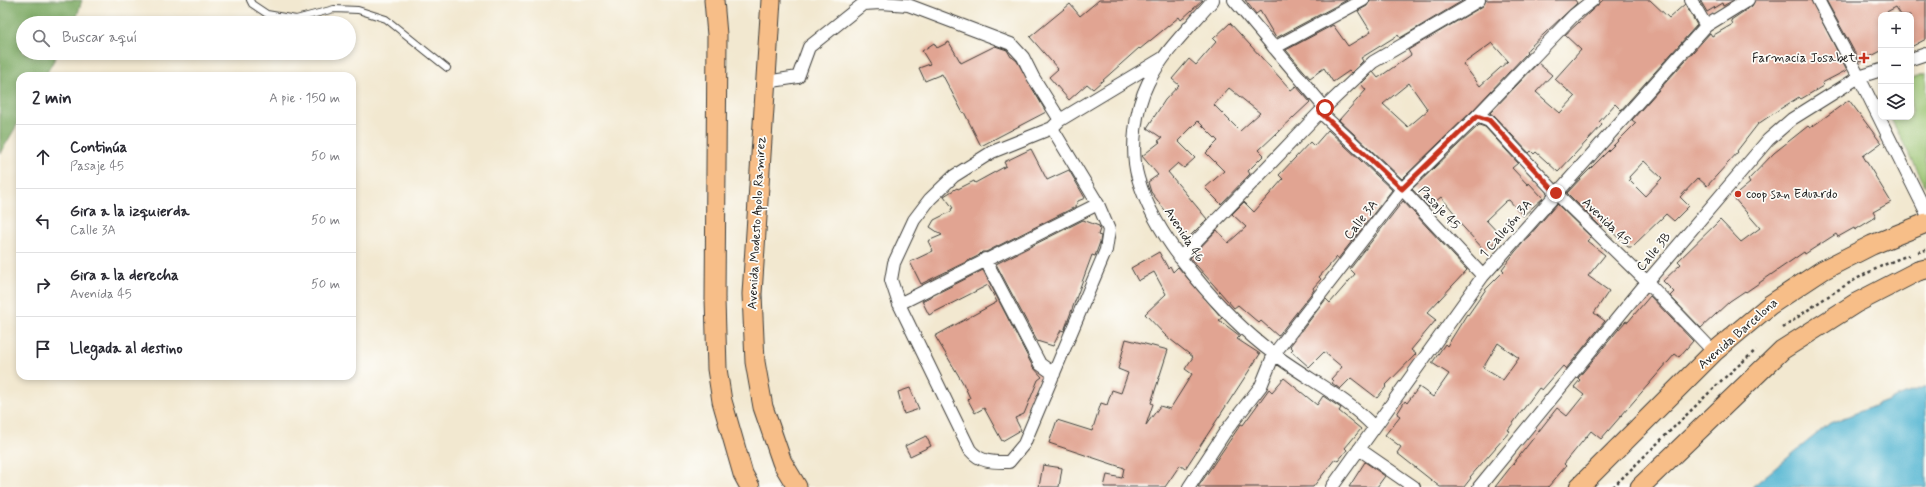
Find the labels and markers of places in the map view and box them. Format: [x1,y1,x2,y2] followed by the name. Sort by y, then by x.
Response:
[1752,50,1856,67] place label: Farmacia Josabet
[1859,53,1869,63] marker: Farmacia Josabet
[1746,186,1838,203] place label: coop san Eduardo
[1733,189,1743,199] marker: coop san Eduardo

